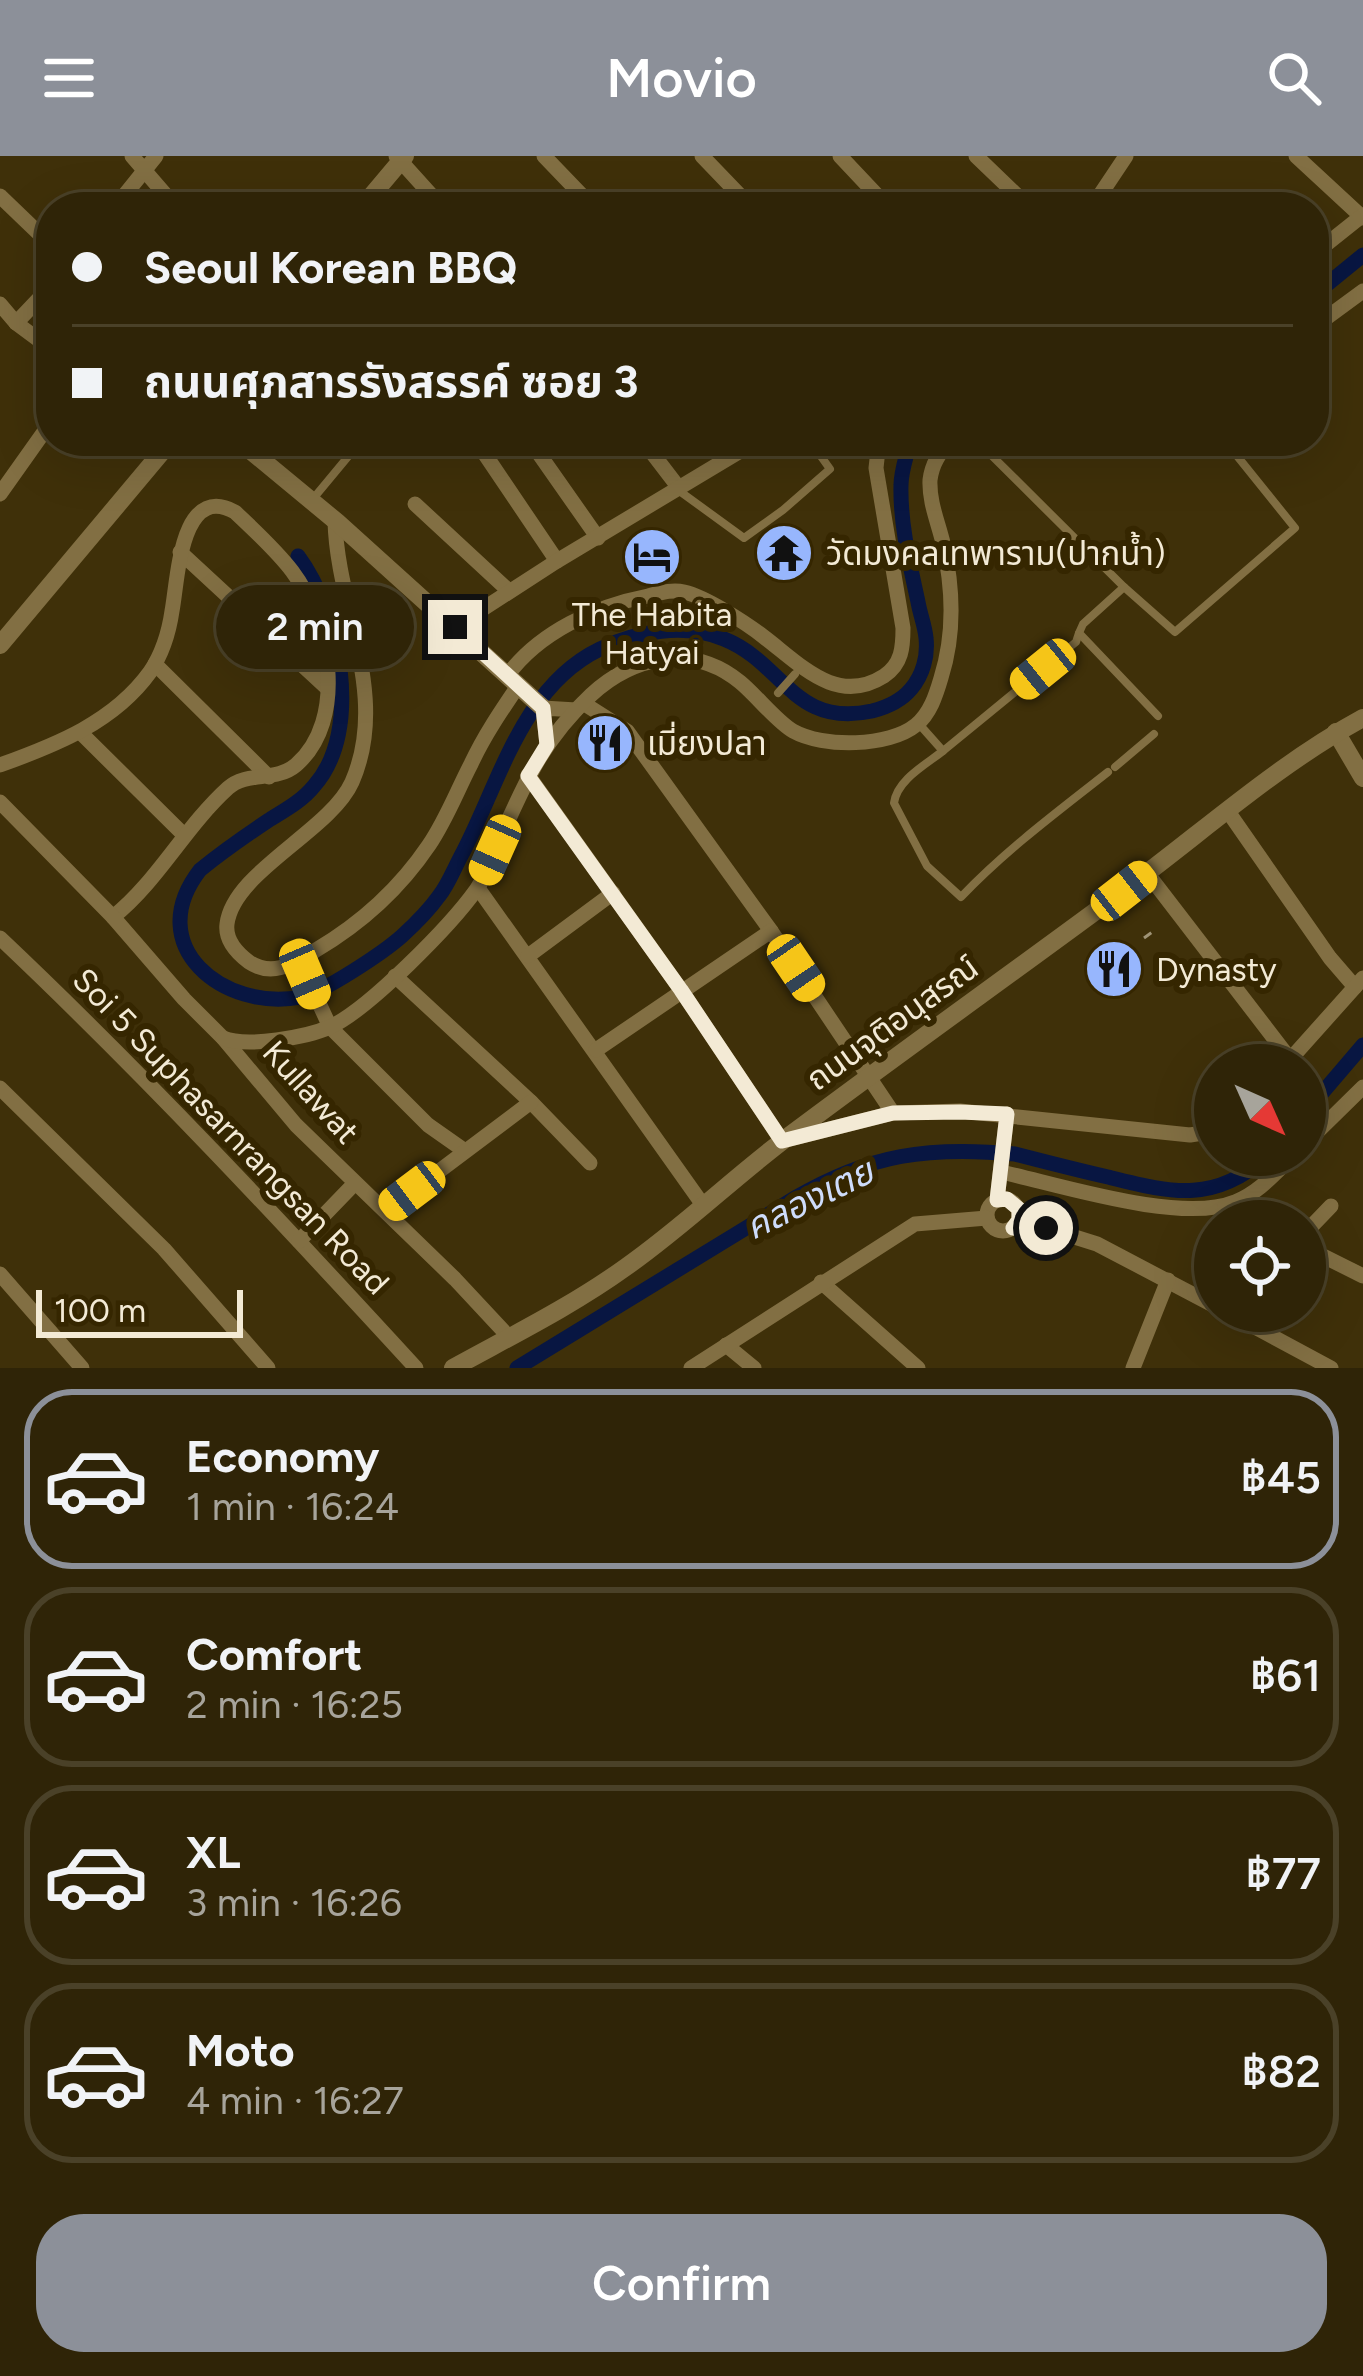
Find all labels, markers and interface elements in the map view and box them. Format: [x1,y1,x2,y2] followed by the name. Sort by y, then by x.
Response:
[36,45,102,111] icon: menu
[1261,45,1327,111] icon: search
[606,46,757,111] text: Movio
[144,240,517,294] text: Seoul Korean BBQ
[144,354,639,408] text: ถนนศุภสารรังสรรค์ ซอย 3
[753,522,815,584] temple icon: วัดมงคลเทพาราม(ปากน้ำ)
[621,526,683,588] hotel icon: The Habita Hatyai
[826,531,1166,573] place label: วัดมงคลเทพาราม(ปากน้ำ)
[215,585,413,669] callout: 2 min
[572,595,732,672] place label: The Habita Hatyai
[428,600,482,654] route end
[266,603,364,650] text: 2 min
[1004,632,1082,706] car
[574,712,636,774] restaurant icon: เมี่ยงปลา
[647,721,767,763] place label: เมี่ยงปลา
[464,810,526,890] car
[1085,855,1163,927] car
[761,928,831,1008] car
[274,934,336,1014] car
[1083,938,1145,1000] restaurant icon: Dynasty
[798,948,986,1099] street label: ถนนจุติอนุสรณ์
[1156,950,1277,989] place label: Dynasty
[65,960,397,1302] street label: Soi 5 Suphasarnrangsan Road
[255,1033,367,1151] street label: Kullawat
[1194,1044,1326,1176] north arrow
[1194,1044,1326,1332] map controls
[738,1148,882,1248] water label: คลองเตย
[372,1155,452,1227] car
[1194,1200,1326,1332] button: locate
[1019,1201,1073,1255] route start
[36,1284,243,1337] scale bar
[54,1291,146,1330] text: 100 m
[42,1425,150,1533] icon: car
[186,1429,379,1483] text: Economy
[1241,1450,1321,1504] text: ฿45
[186,1483,399,1530] text: 1 min · 16:24
[42,1623,150,1731] icon: car
[186,1627,362,1681] text: Comfort
[1250,1648,1321,1702] text: ฿61
[186,1681,403,1728] text: 2 min · 16:25
[42,1821,150,1929] icon: car
[186,1825,241,1879] text: XL
[1245,1846,1321,1900] text: ฿77
[186,1879,402,1926] text: 3 min · 16:26
[42,2019,150,2127] icon: car
[186,2023,295,2077] text: Moto
[1242,2044,1321,2098] text: ฿82
[186,2077,404,2124] text: 4 min · 16:27
[36,2214,1327,2352] button: Confirm

